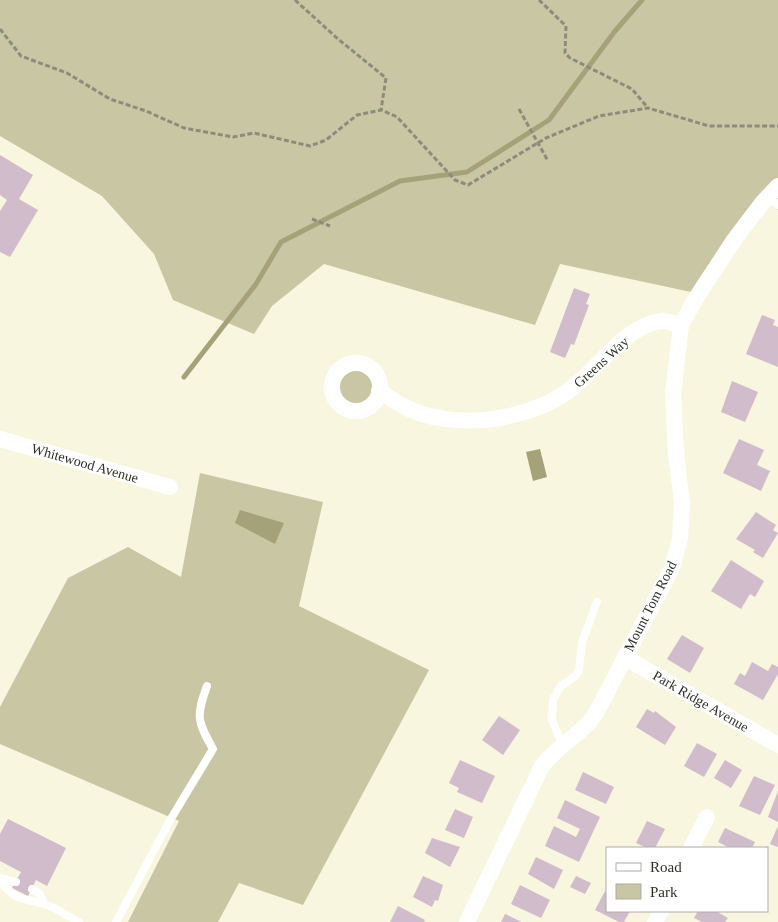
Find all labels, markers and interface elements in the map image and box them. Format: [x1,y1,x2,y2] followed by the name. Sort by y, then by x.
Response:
[571,334,632,391] street label: Greens Way
[30,441,140,486] street label: Whitewood Avenue
[621,559,680,654] street label: Mount Tom Road
[650,668,751,735] street label: Park Ridge Avenue
[606,847,768,912] legend
[650,859,682,875] text: Road
[650,884,678,900] text: Park

